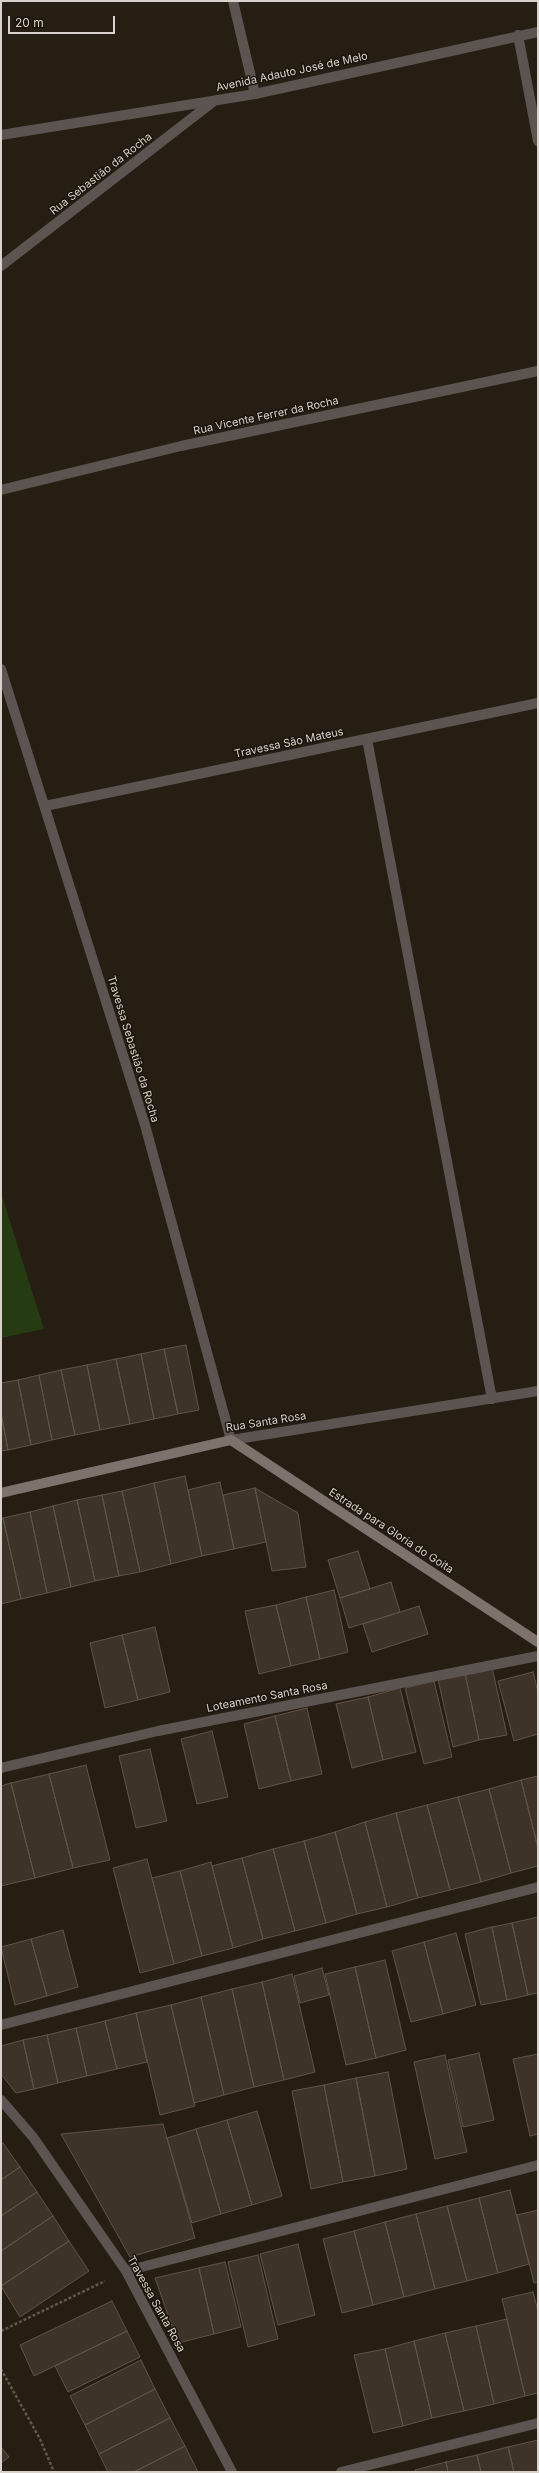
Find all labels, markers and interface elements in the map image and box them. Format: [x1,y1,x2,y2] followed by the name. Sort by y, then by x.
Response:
[10,8,117,34] scale bar
[15,15,44,30] text: 20 m
[215,49,369,95] street label: Avenida Adauto José de Melo
[47,130,155,218] street label: Rua Sebastião da Rocha
[192,394,340,438] street label: Rua Vicente Ferrer da Rocha
[233,725,345,761] street label: Travessa São Mateus
[104,974,162,1124] street label: Travessa Sebastião da Rocha
[225,1409,307,1435] street label: Rua Santa Rosa
[326,1486,456,1576] street label: Estrada para Gloria do Goita
[205,1679,329,1715] street label: Loteamento Santa Rosa
[124,2254,188,2354] street label: Travessa Santa Rosa

